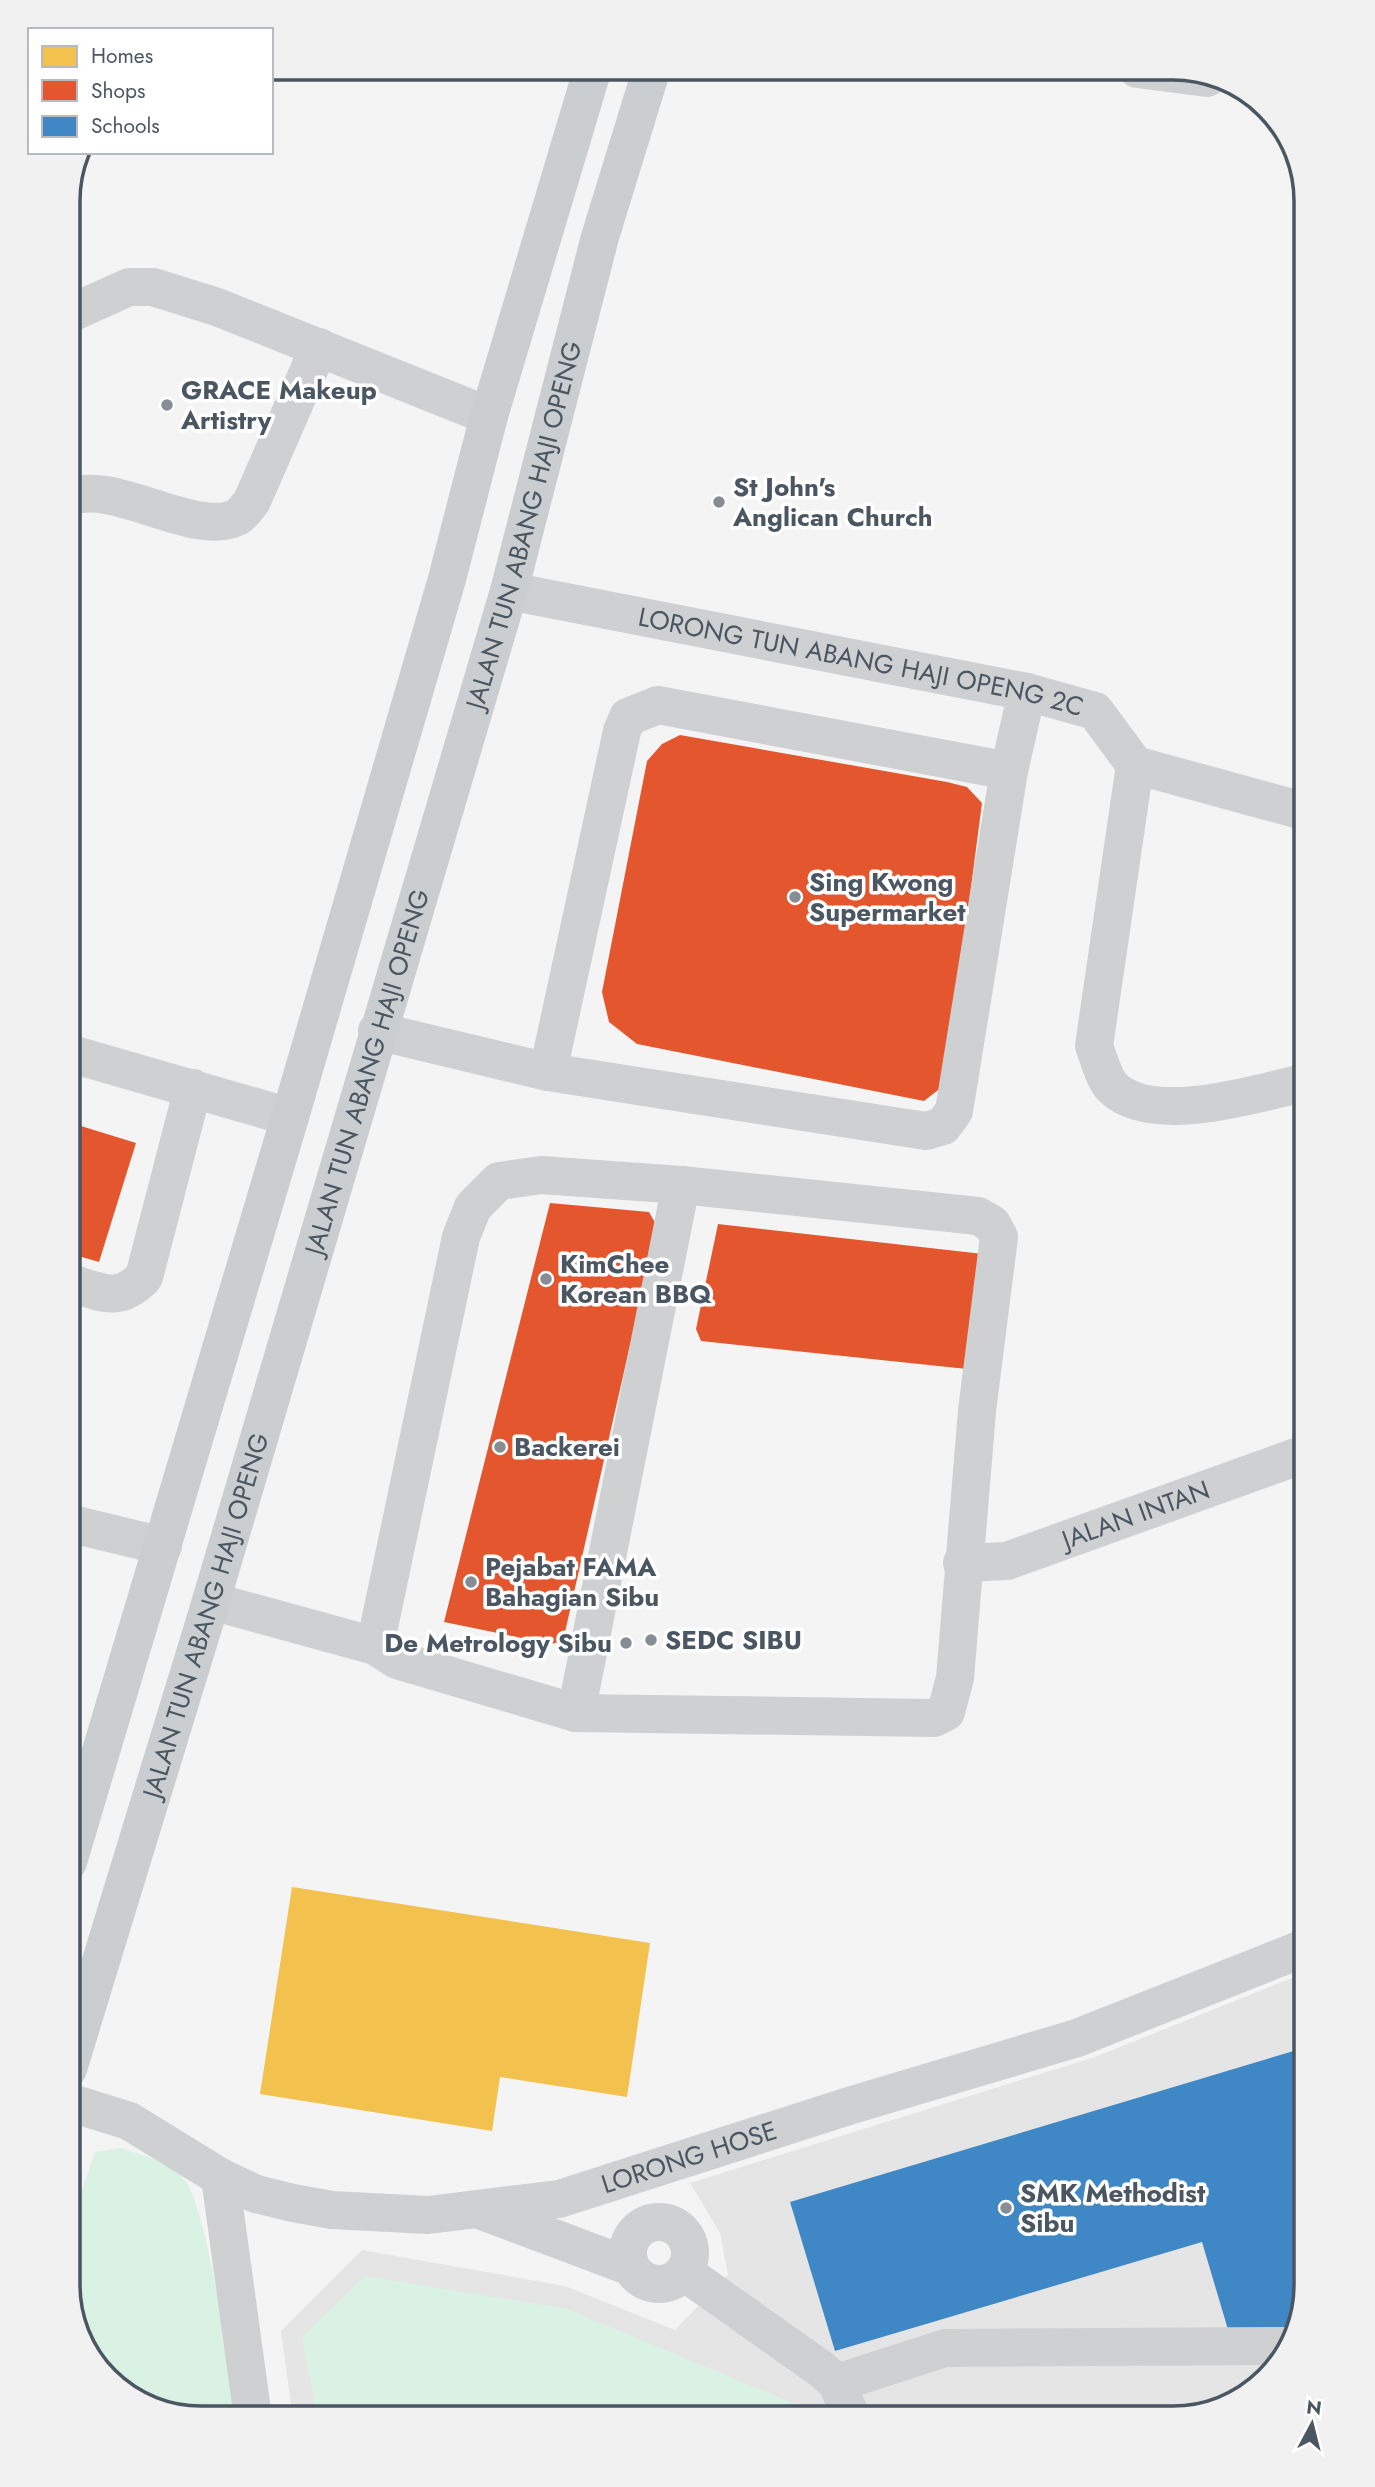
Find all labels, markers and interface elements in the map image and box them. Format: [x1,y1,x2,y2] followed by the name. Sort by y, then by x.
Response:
[28,28,273,154] legend
[91,41,153,71] text: Homes
[91,76,145,106] text: Shops
[91,111,160,141] text: Schools
[455,337,591,716] street label: JALAN TUN ABANG HAJI OPENG
[180,371,377,439] place label: GRACE Makeup Artistry
[159,397,175,413] marker: GRACE Makeup Artistry
[732,468,933,536] place label: St John's Anglican Church
[711,494,727,510] marker: St John's Anglican Church
[635,598,1088,726] street label: LORONG TUN ABANG HAJI OPENG 2C
[809,863,966,931] place label: Sing Kwong Supermarket
[294,884,439,1262] street label: JALAN TUN ABANG HAJI OPENG
[787,889,803,905] marker: Sing Kwong Supermarket
[560,1245,712,1313] place label: KimChee Korean BBQ
[538,1271,554,1287] marker: KimChee Korean BBQ
[132,1428,279,1806] street label: JALAN TUN ABANG HAJI OPENG
[514,1428,620,1466] place label: Backerei
[492,1439,508,1455] marker: Backerei
[1054,1471,1215,1560] street label: JALAN INTAN
[485,1548,659,1616] place label: Pejabat FAMA Bahagian Sibu
[463,1574,479,1590] marker: Pejabat FAMA Bahagian Sibu
[665,1621,802,1659] place label: SEDC SIBU
[384,1624,612,1662] place label: De Metrology Sibu
[643,1632,659,1648] marker: SEDC SIBU
[618,1635,634,1651] marker: De Metrology Sibu
[596,2111,782,2203] street label: LORONG HOSE
[1020,2174,1206,2242] place label: SMK Methodist Sibu
[998,2200,1014,2216] marker: SMK Methodist Sibu
[1277,2389,1347,2459] north arrow
[1305,2393,1323,2422] text: N

